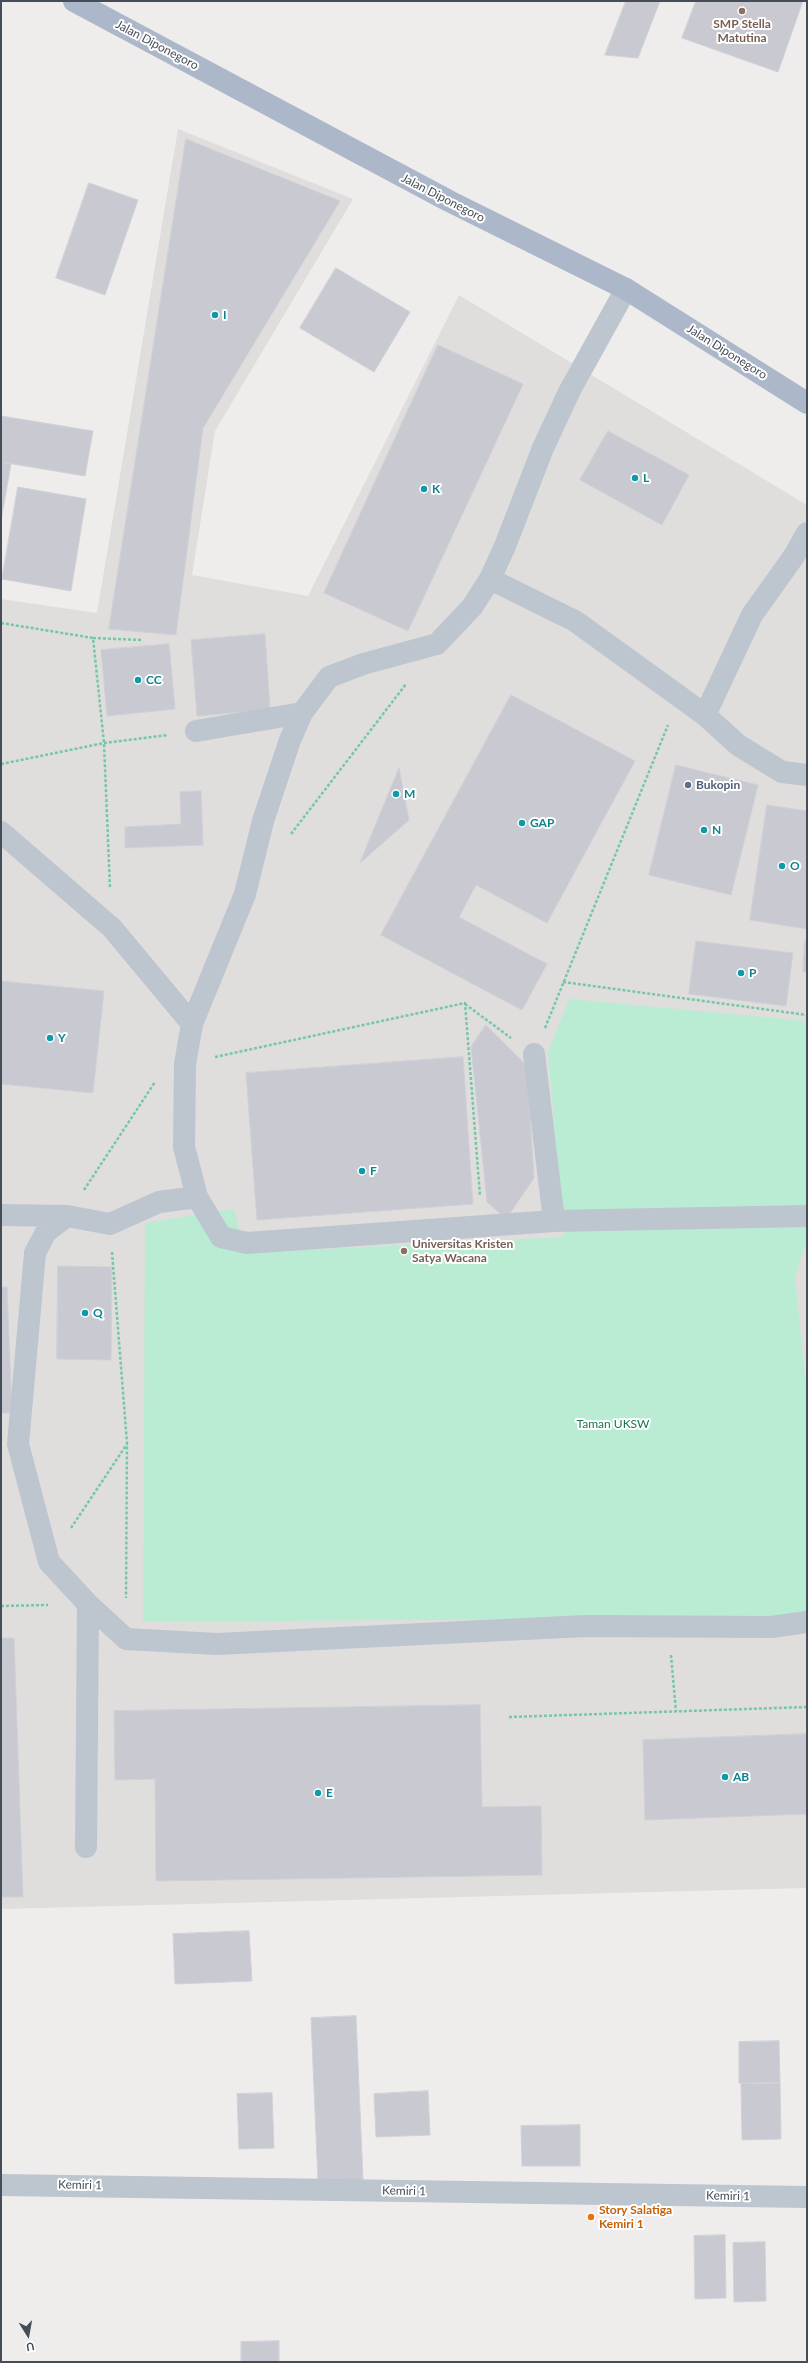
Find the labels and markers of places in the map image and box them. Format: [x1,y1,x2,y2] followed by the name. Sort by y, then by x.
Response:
[737,6,747,16] marker: SMP Stella Matutina
[713,17,771,45] place label: SMP Stella Matutina
[223,308,227,322] place label: I
[210,310,220,320] marker: I
[643,471,649,485] place label: L
[630,473,640,483] marker: L
[432,482,440,496] place label: K
[419,484,429,494] marker: K
[146,673,162,687] place label: CC
[133,675,143,685] marker: CC
[696,778,740,792] place label: Bukopin
[683,780,693,790] marker: Bukopin
[404,787,415,801] place label: M
[391,789,401,799] marker: M
[530,816,554,830] place label: GAP
[517,818,527,828] marker: GAP
[712,823,721,837] place label: N
[699,825,709,835] marker: N
[790,859,800,873] place label: O
[777,861,787,871] marker: O
[749,966,756,980] place label: P
[736,968,746,978] marker: P
[58,1031,66,1045] place label: Y
[45,1033,55,1043] marker: Y
[370,1164,377,1178] place label: F
[357,1166,367,1176] marker: F
[412,1237,513,1265] place label: Universitas Kristen Satya Wacana
[399,1246,409,1256] marker: Universitas Kristen Satya Wacana
[93,1306,103,1320] place label: Q
[80,1308,90,1318] marker: Q
[733,1770,749,1784] place label: AB
[720,1772,730,1782] marker: AB
[326,1786,333,1800] place label: E
[313,1788,323,1798] marker: E
[599,2203,672,2231] place label: Story Salatiga Kemiri 1
[586,2212,596,2222] marker: Story Salatiga Kemiri 1

